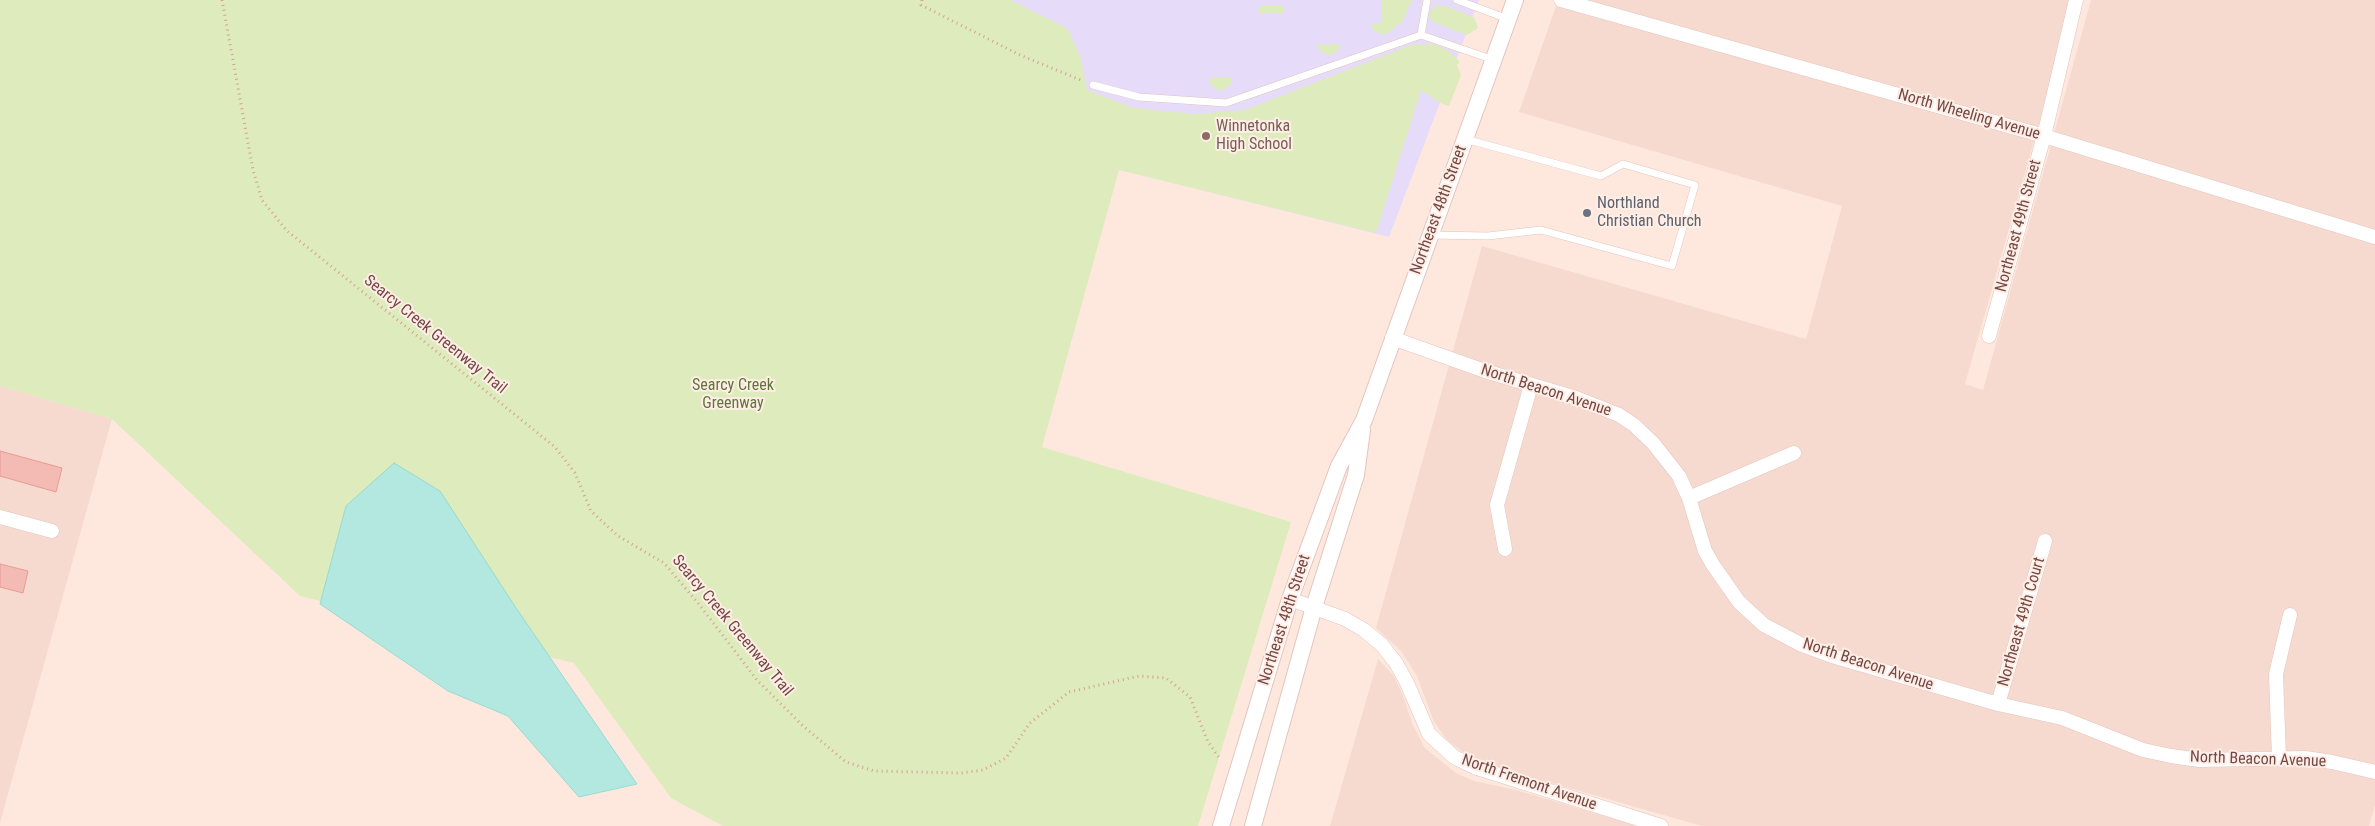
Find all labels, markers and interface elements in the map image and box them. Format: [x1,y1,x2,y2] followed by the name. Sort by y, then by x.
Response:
[1896,86,2042,144] street label: North Wheeling Avenue
[1216,117,1292,155] place label: Winnetonka High School
[1200,130,1212,142] marker: Winnetonka High School
[1407,143,1471,277] street label: Northeast 48th Street
[1992,158,2046,294] street label: Northeast 49th Street
[1597,194,1702,232] place label: Northland Christian Church
[1581,207,1593,219] marker: Northland Christian Church
[360,271,510,399] street label: Searcy Creek Greenway Trail
[1478,361,1614,421] street label: North Beacon Avenue
[692,376,774,414] park label: Searcy Creek Greenway
[667,552,797,700] street label: Searcy Creek Greenway Trail
[1255,552,1315,688] street label: Northeast 48th Street
[1994,555,2050,689] street label: Northeast 49th Court
[1800,635,1936,695] street label: North Beacon Avenue
[2190,748,2326,772] street label: North Beacon Avenue
[1459,751,1599,815] street label: North Fremont Avenue

